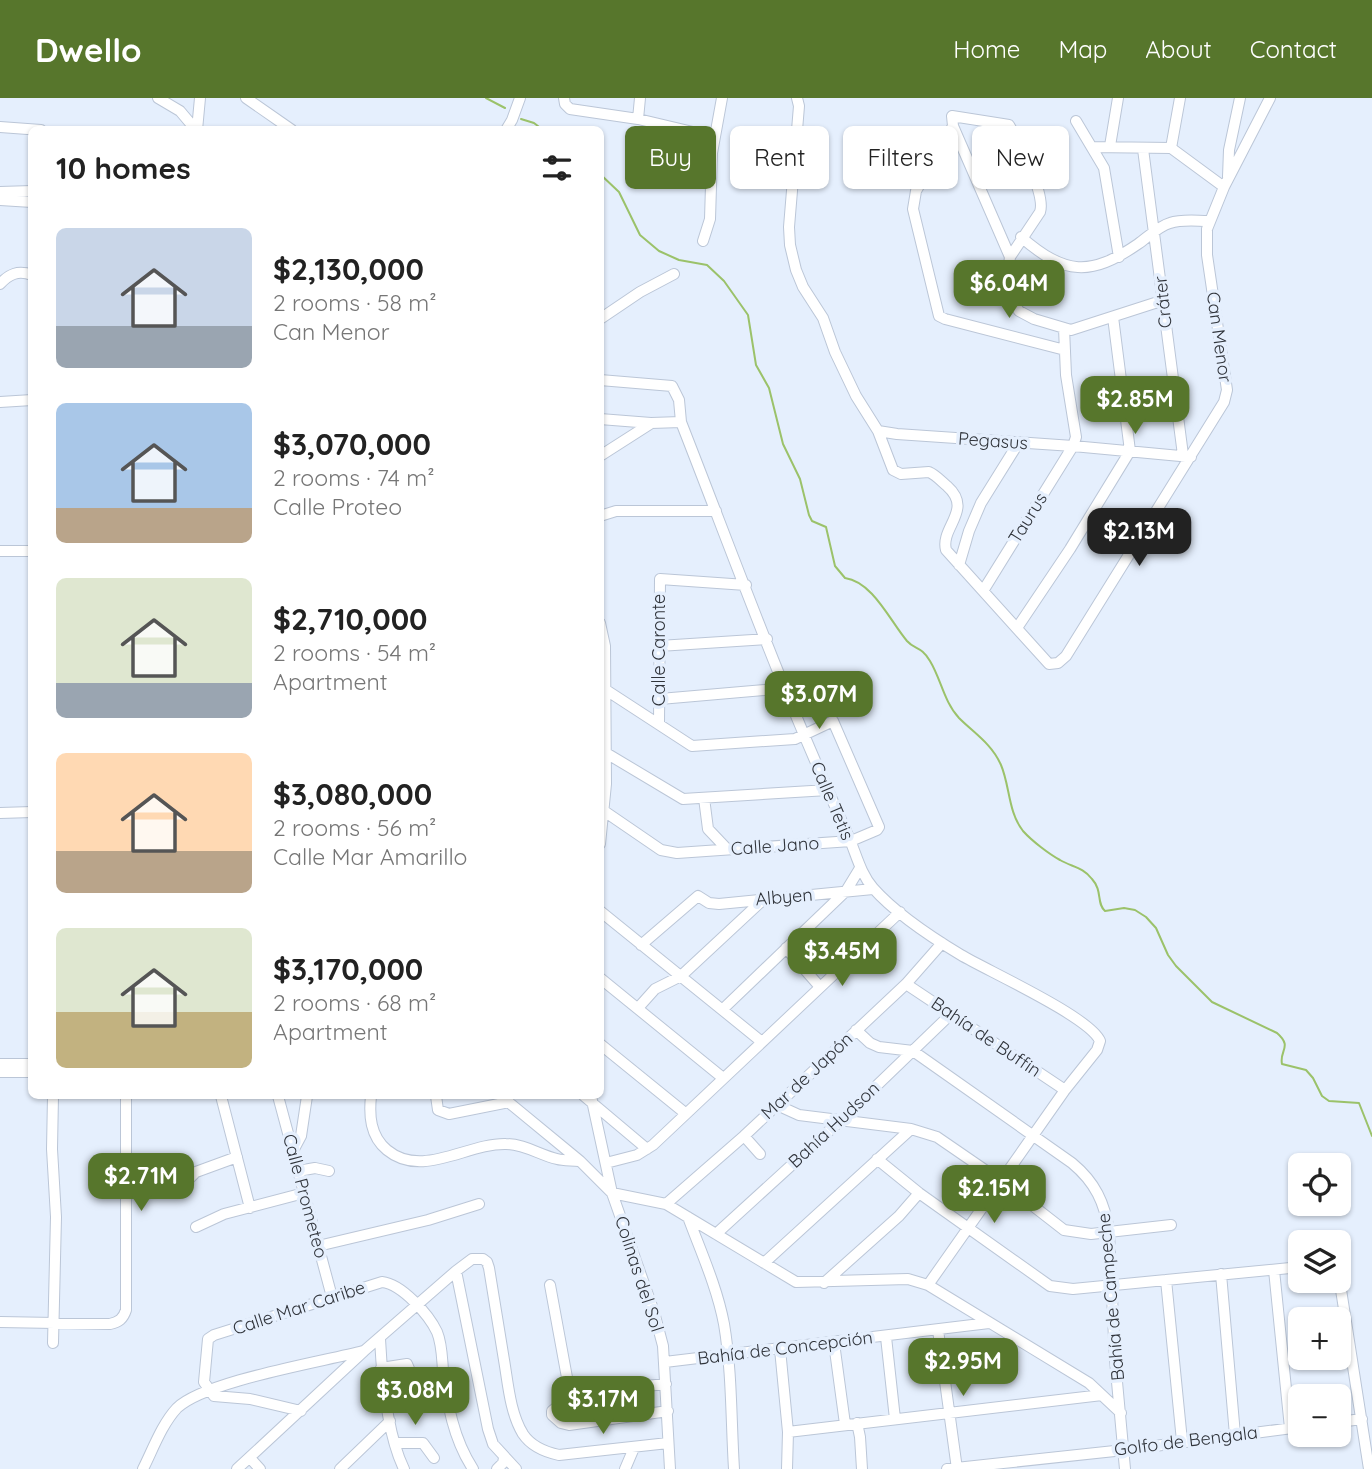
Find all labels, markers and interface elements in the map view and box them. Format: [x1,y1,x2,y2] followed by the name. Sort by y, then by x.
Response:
[35,29,142,70] text: Dwello
[953,34,1020,64] text: Home
[1058,34,1107,64] text: Map
[1145,34,1212,64] text: About
[1250,34,1337,64] text: Contact
[625,126,716,189] chip: Buy
[730,126,829,189] chip: Rent
[843,126,958,189] chip: Filters
[972,126,1069,189] chip: New
[56,149,191,187] text: 10 homes
[538,149,576,187] icon: filters
[273,250,424,288] text: $2,130,000
[112,256,196,340] icon: home
[952,260,1066,320] pin: $6.04M
[970,268,1048,297] text: $6.04M
[1148,275,1177,329] street label: Cráter
[273,288,436,317] text: 2 rooms · 58 m²
[1202,290,1237,384] street label: Can Menor
[273,317,390,346] text: Can Menor
[1078,376,1192,436] pin: $2.85M
[1096,384,1174,413] text: $2.85M
[273,425,431,463] text: $3,070,000
[957,427,1029,454] street label: Pegasus
[112,431,196,515] icon: home
[273,463,435,492] text: 2 rooms · 74 m²
[1003,488,1052,547] street label: Taurus
[273,492,402,521] text: Calle Proteo
[1082,508,1196,568] pin: $2.13M
[1103,516,1175,545] text: $2.13M
[647,594,670,706] street label: Calle Caronte
[273,600,428,638] text: $2,710,000
[112,606,196,690] icon: home
[273,638,436,667] text: 2 rooms · 54 m²
[273,667,387,696] text: Apartment
[762,672,876,731] pin: $3.07M
[781,679,857,708] text: $3.07M
[806,758,859,844] street label: Calle Tetis
[273,775,432,813] text: $3,080,000
[112,781,196,865] icon: home
[273,813,436,842] text: 2 rooms · 56 m²
[730,831,820,860] street label: Calle Jano
[273,842,468,871] text: Calle Mar Amarillo
[754,883,814,910] street label: Albyen
[785,928,899,988] pin: $3.45M
[804,936,880,965] text: $3.45M
[273,950,423,988] text: $3,170,000
[112,956,196,1040] icon: home
[273,988,436,1017] text: 2 rooms · 68 m²
[927,991,1046,1082] street label: Bahía de Buffin
[273,1017,387,1046] text: Apartment
[756,1027,857,1124] street label: Mar de Japón
[783,1077,884,1173] street label: Bahía Hudson
[278,1131,333,1260] street label: Calle Prometeo
[1288,1153,1351,1447] map controls
[1288,1153,1351,1216] button: locate
[84,1154,198,1213] pin: $2.71M
[104,1161,178,1190] text: $2.71M
[937,1166,1051,1225] pin: $2.15M
[958,1173,1030,1202] text: $2.15M
[1092,1212,1129,1382] street label: Bahía de Campeche
[610,1213,669,1335] street label: Colinas del Sol
[1288,1230,1351,1293] button: layers
[230,1275,368,1340] street label: Calle Mar Caribe
[1288,1307,1351,1370] button: +
[696,1325,874,1370] street label: Bahía de Concepción
[906,1338,1020,1398] pin: $2.95M
[924,1346,1002,1375] text: $2.95M
[358,1368,472,1427] pin: $3.08M
[376,1375,454,1404] text: $3.08M
[546,1376,660,1436] pin: $3.17M
[567,1384,639,1413] text: $3.17M
[1288,1384,1351,1447] button: −
[1113,1420,1259,1461] street label: Golfo de Bengala

